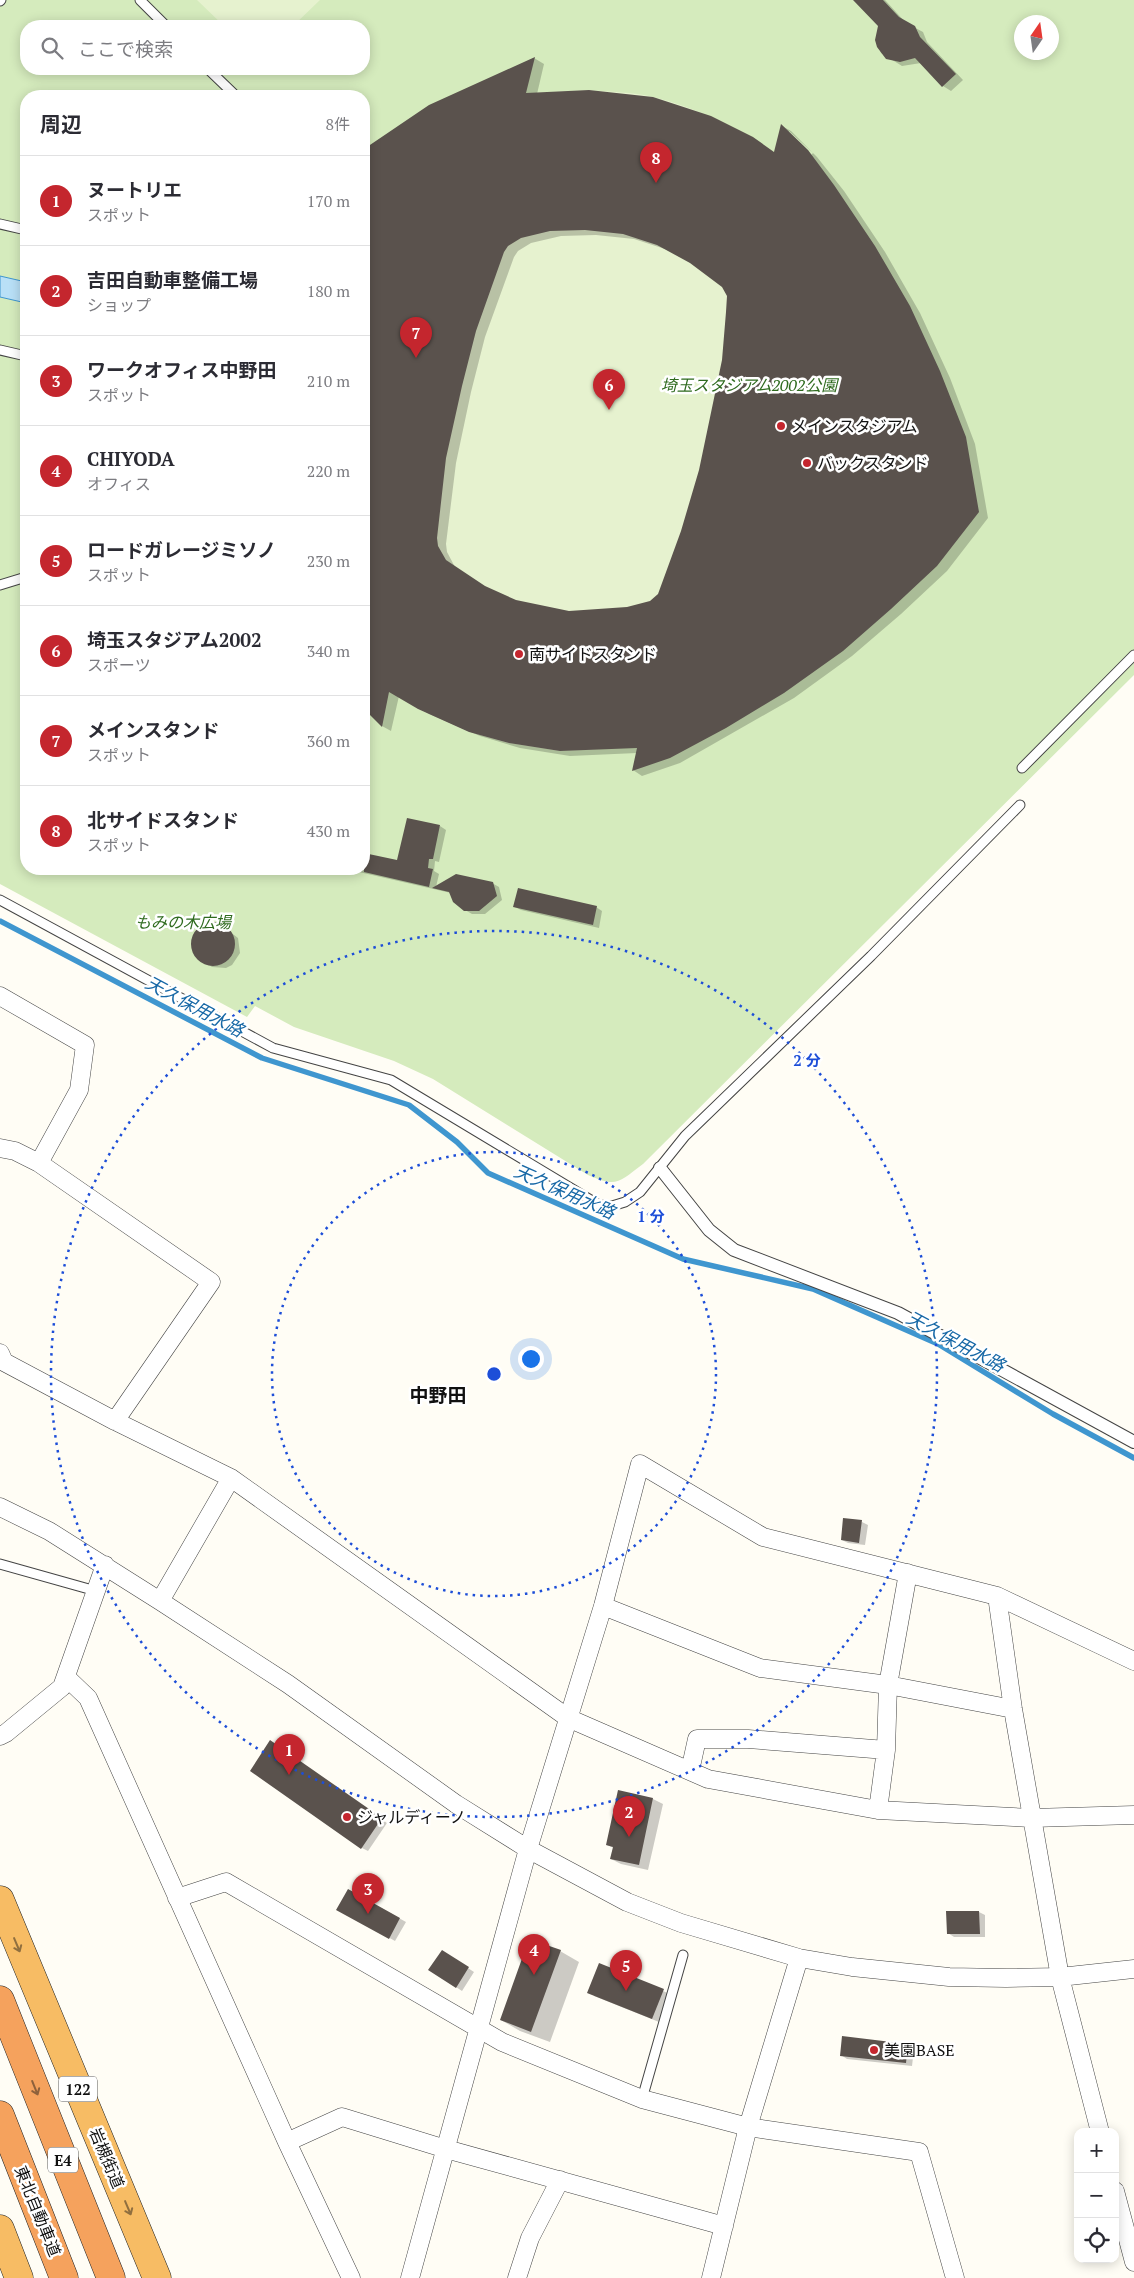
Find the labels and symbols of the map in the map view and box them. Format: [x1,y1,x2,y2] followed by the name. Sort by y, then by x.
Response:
[1014,15,1059,60] north arrow
[640,142,672,183] pin: 8
[400,317,432,358] pin: 7
[593,369,625,410] pin: 6
[661,374,839,396] park label: 埼玉スタジアム2002公園
[791,415,918,437] place label: メインスタジアム
[775,420,787,432] marker: メインスタジアム
[817,452,929,474] place label: バックスタンド
[801,457,813,469] marker: バックスタンド
[529,643,657,665] place label: 南サイドスタンド
[513,648,525,660] marker: 南サイドスタンド
[135,911,233,933] park label: もみの木広場
[142,970,250,1043] water label: 天久保用水路
[793,1050,821,1070] text: 2 分
[511,1158,621,1225] water label: 天久保用水路
[637,1206,665,1226] text: 1 分
[903,1305,1011,1378] water label: 天久保用水路
[518,1346,544,1372] your location
[485,1365,503,1383] centre of rings
[409,1382,467,1407] district label: 中野田
[273,1734,305,1775] pin: 1
[613,1796,645,1837] pin: 2
[357,1806,466,1828] place label: ジャルディーノ
[341,1811,353,1823] marker: ジャルディーノ
[352,1873,384,1914] pin: 3
[518,1934,550,1975] pin: 4
[13,1937,23,1952] one-way arrow
[610,1950,642,1991] pin: 5
[884,2039,955,2061] place label: 美園BASE
[868,2044,880,2056] marker: 美園BASE
[59,2076,97,2102] road number: 122
[31,2080,40,2095] one-way arrow
[84,2124,130,2192] street label: 岩槻街道
[48,2148,78,2172] road number: E4
[10,2162,66,2260] street label: 東北自動車道
[123,2200,133,2215] one-way arrow

